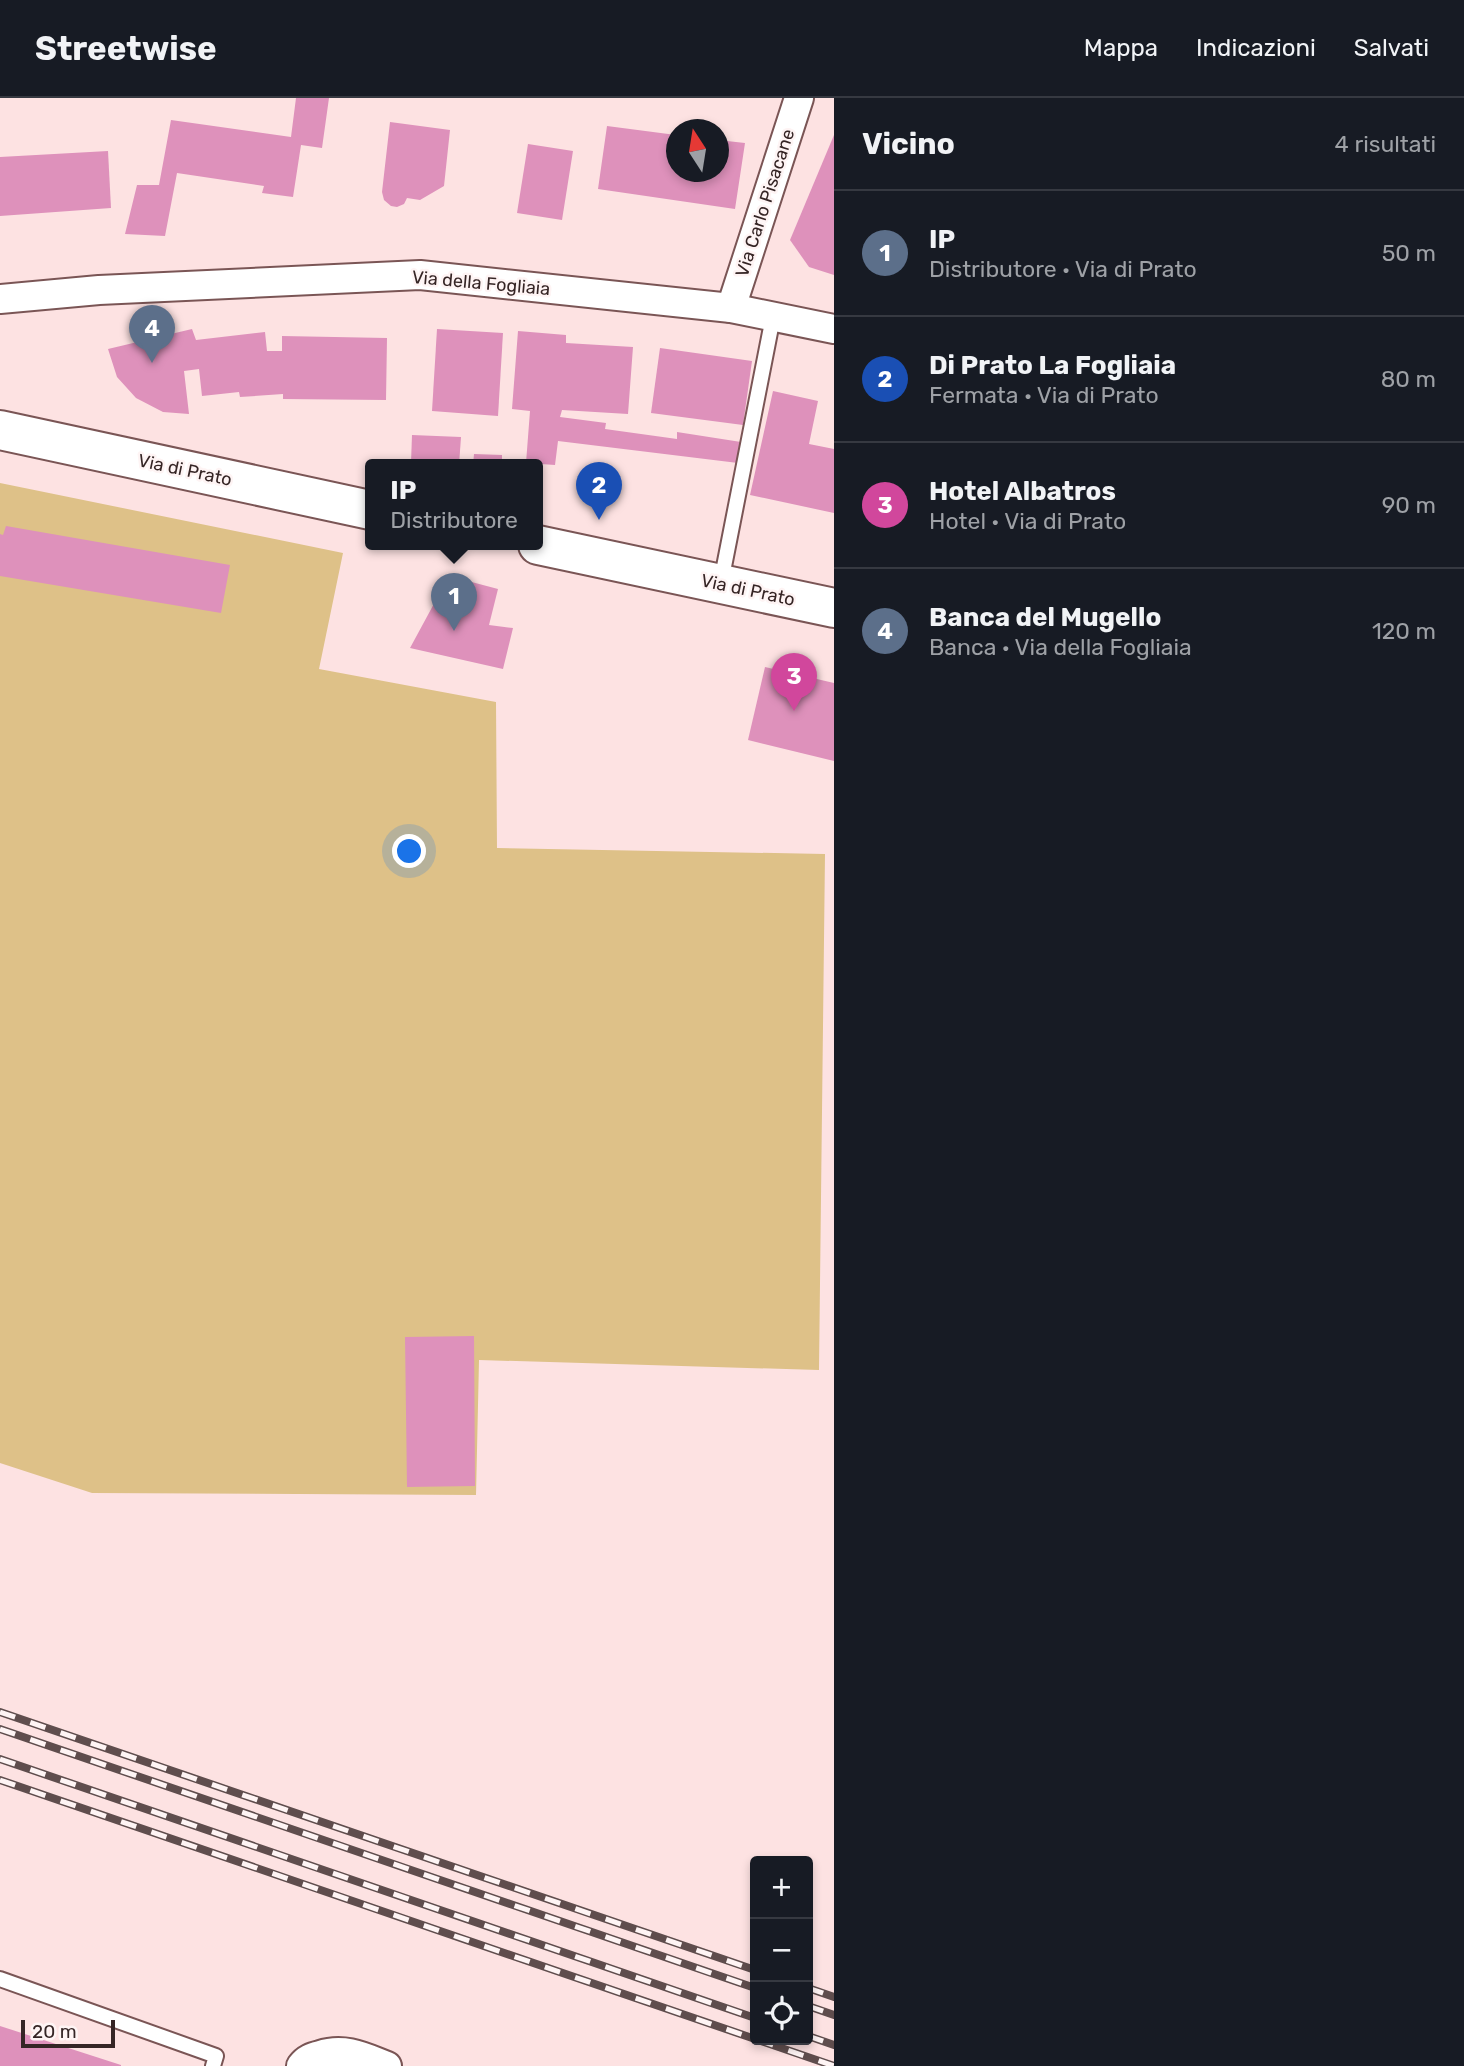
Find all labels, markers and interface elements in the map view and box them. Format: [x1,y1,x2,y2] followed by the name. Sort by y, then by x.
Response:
[35,29,217,68] text: Streetwise
[1084,34,1158,62] text: Mappa
[1196,34,1316,62] text: Indicazioni
[1354,34,1429,62] text: Salvati
[666,119,729,182] north arrow
[731,126,799,280] street label: Via Carlo Pisacane
[862,126,955,162] text: Vicino
[1334,130,1436,158] text: 4 risultati
[929,224,955,255] text: IP
[879,239,891,267] text: 1
[1382,239,1436,267] text: 50 m
[929,255,1197,283] text: Distributore · Via di Prato
[411,266,551,300] street label: Via della Fogliaia
[129,305,175,363] pin: 4
[929,350,1176,381] text: Di Prato La Fogliaia
[878,365,892,393] text: 2
[1381,365,1436,393] text: 80 m
[929,381,1159,409] text: Fermata · Via di Prato
[136,449,234,491] street label: Via di Prato
[365,459,543,550] popup
[576,462,622,520] pin: 2
[390,475,416,506] text: IP
[929,476,1116,507] text: Hotel Albatros
[877,491,893,519] text: 3
[1382,491,1436,519] text: 90 m
[390,506,518,534] text: Distributore
[929,507,1126,535] text: Hotel · Via di Prato
[699,569,797,611] street label: Via di Prato
[431,573,477,631] pin: 1
[929,602,1161,633] text: Banca del Mugello
[877,617,893,645] text: 4
[1372,617,1436,645] text: 120 m
[929,633,1192,661] text: Banca · Via della Fogliaia
[771,653,817,711] pin: 3
[392,834,426,868] your location
[750,1856,813,2045] map controls
[750,1856,813,1919] button: +
[750,1919,813,1982] button: −
[750,1982,813,2045] button: locate
[21,2017,116,2049] scale bar
[32,2020,77,2043] text: 20 m

